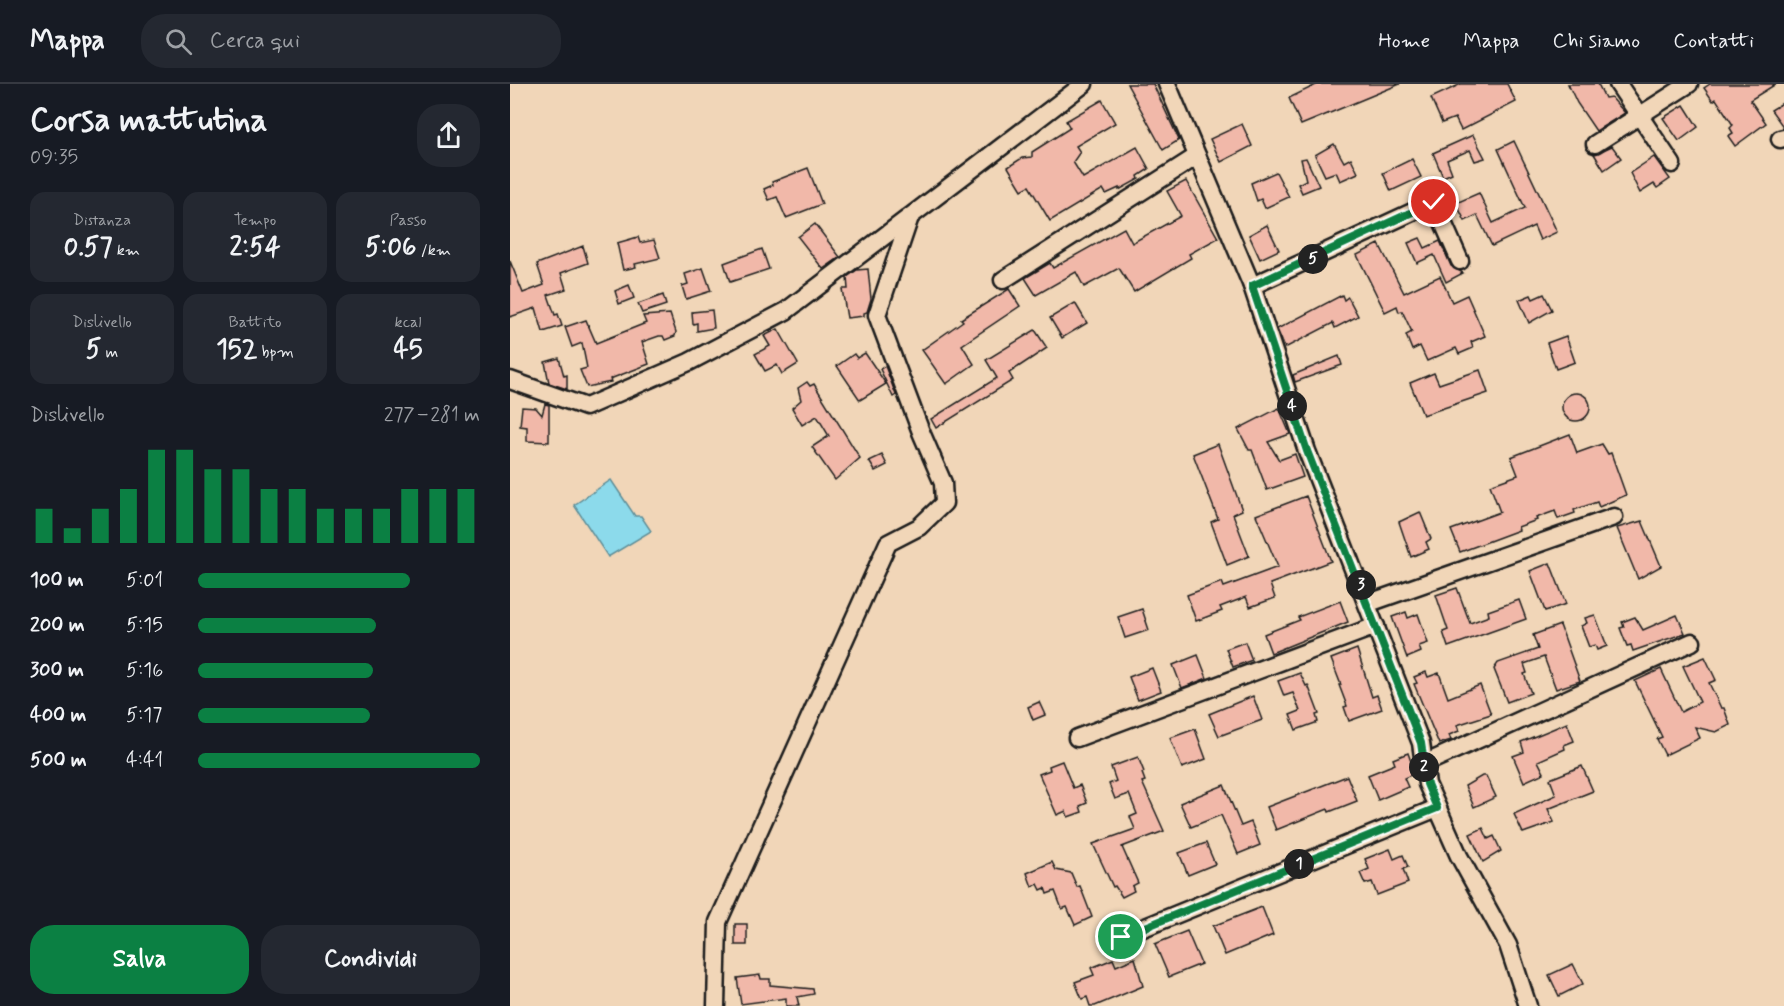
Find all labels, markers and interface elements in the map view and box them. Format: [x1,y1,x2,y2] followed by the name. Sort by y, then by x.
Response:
[141,14,561,68] search box
[30,23,105,60] text: Mappa
[162,25,195,58] icon: search
[210,27,300,55] text: Cerca qui
[1378,27,1430,55] text: Home
[1463,27,1519,55] text: Mappa
[1552,27,1640,55] text: Chi siamo
[1673,27,1754,55] text: Contatti
[30,99,268,143] text: Corsa mattutina
[417,104,480,167] button: share
[30,144,78,171] text: 09:35
[1408,176,1459,227] pin
[1417,185,1450,218] icon: check
[73,210,131,231] text: Distanza
[234,210,276,231] text: Tempo
[389,210,427,231] text: Passo
[64,231,112,265] text: 0.57
[229,231,281,265] text: 2:54
[365,231,416,265] text: 5:06
[112,240,140,261] text: km
[416,240,451,261] text: /km
[1298,244,1328,274] pin: 5
[1308,248,1318,269] text: 5
[72,312,132,333] text: Dislivello
[229,312,281,333] text: Battito
[395,312,421,333] text: kcal
[86,333,101,367] text: 5
[216,333,257,367] text: 152
[394,333,423,367] text: 45
[101,342,118,363] text: m
[257,342,294,363] text: bpm
[1277,391,1307,421] pin: 4
[1287,395,1297,416] text: 4
[30,402,105,429] text: Dislivello
[384,402,480,429] text: 277–281 m
[30,567,84,594] text: 100 m
[126,567,163,594] text: 5:01
[1346,570,1376,600] pin: 3
[1357,574,1365,595] text: 3
[30,612,85,639] text: 200 m
[126,612,163,639] text: 5:15
[30,657,84,684] text: 300 m
[126,657,163,684] text: 5:16
[30,702,86,729] text: 400 m
[126,702,162,729] text: 5:17
[30,747,87,774] text: 500 m
[126,747,163,774] text: 4:41
[1409,752,1439,782] pin: 2
[1420,756,1428,777] text: 2
[1284,849,1314,879] pin: 1
[1295,853,1303,874] text: 1
[1095,911,1146,962] pin
[1104,920,1137,953] icon: arrive
[30,925,249,994] button: Salva
[261,925,480,994] button: Condividi

